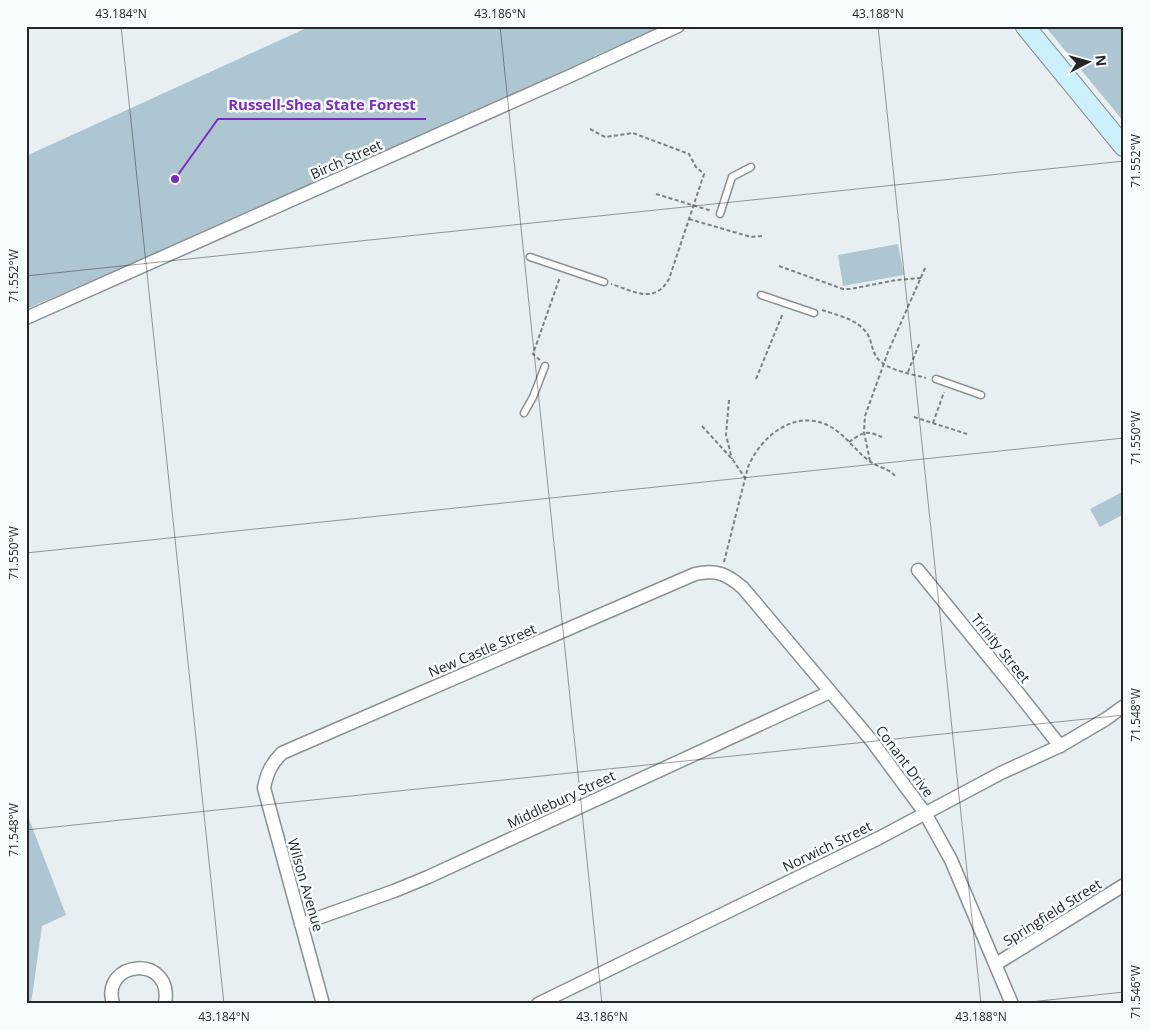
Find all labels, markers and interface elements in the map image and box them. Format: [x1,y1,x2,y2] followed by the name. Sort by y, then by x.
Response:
[95,5,147,22] text: 43.184°N
[474,5,526,22] text: 43.186°N
[852,5,904,22] text: 43.188°N
[1062,38,1112,88] north arrow
[1091,54,1111,67] text: N
[218,89,426,119] callout: Russell-Shea State Forest
[228,94,416,114] text: Russell-Shea State Forest
[1127,134,1144,188] text: 71.552°W
[307,135,385,183] street label: Birch Street
[5,249,22,303] text: 71.552°W
[1127,411,1144,465] text: 71.550°W
[5,526,22,580] text: 71.550°W
[967,609,1035,687] street label: Trinity Street
[425,619,539,681] street label: New Castle Street
[1127,688,1144,742] text: 71.548°W
[872,721,938,801] street label: Conant Drive
[504,766,618,832] street label: Middlebury Street
[5,803,22,857] text: 71.548°W
[779,816,875,876] street label: Norwich Street
[284,836,328,934] street label: Wilson Avenue
[999,874,1105,950] street label: Springfield Street
[1127,965,1144,1019] text: 71.546°W
[198,1008,250,1025] text: 43.184°N
[576,1008,628,1025] text: 43.186°N
[955,1008,1007,1025] text: 43.188°N

